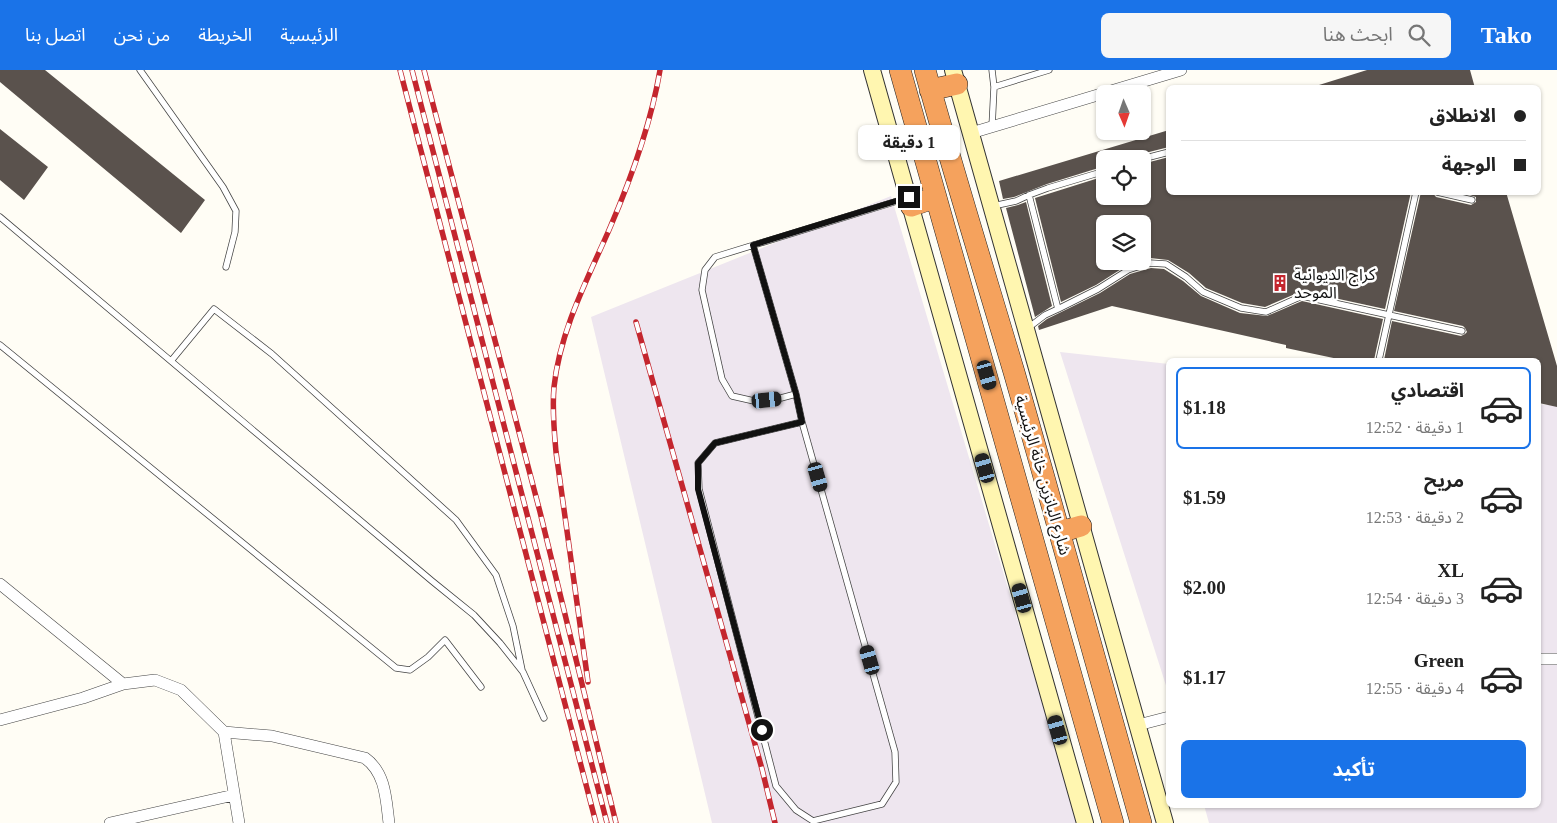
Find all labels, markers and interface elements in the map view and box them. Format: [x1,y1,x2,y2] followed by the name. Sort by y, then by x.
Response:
[1101,13,1451,58] search box
[1405,21,1433,49] icon: search
[1481,22,1532,48] text: Tako
[1323,24,1393,45] text: ابحث هنا
[25,25,86,45] text: اتصل بنا
[114,25,170,45] text: من نحن
[198,25,252,45] text: الخريطة
[280,25,338,45] text: الرئيسية
[1096,85,1151,140] north arrow
[1096,85,1151,270] map controls
[1430,105,1496,126] text: الانطلاق
[858,124,960,160] callout: 1 دقيقة
[883,134,935,151] text: 1 دقيقة
[1096,150,1151,205] button: locate
[1442,154,1496,175] text: الوجهة
[898,186,920,208] route end
[1096,215,1151,270] button: layers
[1294,266,1376,302] place label: كراج الديوانية الموحد
[1270,273,1290,293] building icon: كراج الديوانية الموحد
[975,359,998,391] car
[1391,380,1464,401] text: اقتصادي
[1479,386,1524,431] icon: car
[751,391,782,409] car
[1008,393,1074,558] street label: شارع البانزين خانة الرئيسية
[1183,397,1226,418] text: $1.18
[1366,419,1464,436] text: 1 دقيقة · 12:52
[973,452,996,484] car
[806,461,829,493] car
[1424,470,1464,491] text: مريح
[1479,476,1524,521] icon: car
[1183,487,1226,508] text: $1.59
[1366,509,1464,526] text: 2 دقيقة · 12:53
[1438,560,1464,581] text: XL
[1479,566,1524,611] icon: car
[1183,577,1226,598] text: $2.00
[1010,582,1033,614] car
[1366,590,1464,607] text: 3 دقيقة · 12:54
[858,644,881,676] car
[1414,650,1464,671] text: Green
[1479,656,1524,701] icon: car
[1183,667,1226,688] text: $1.17
[1366,680,1464,697] text: 4 دقيقة · 12:55
[1046,714,1069,746] car
[751,719,773,741] route start
[1181,740,1526,798] button: تأكيد

